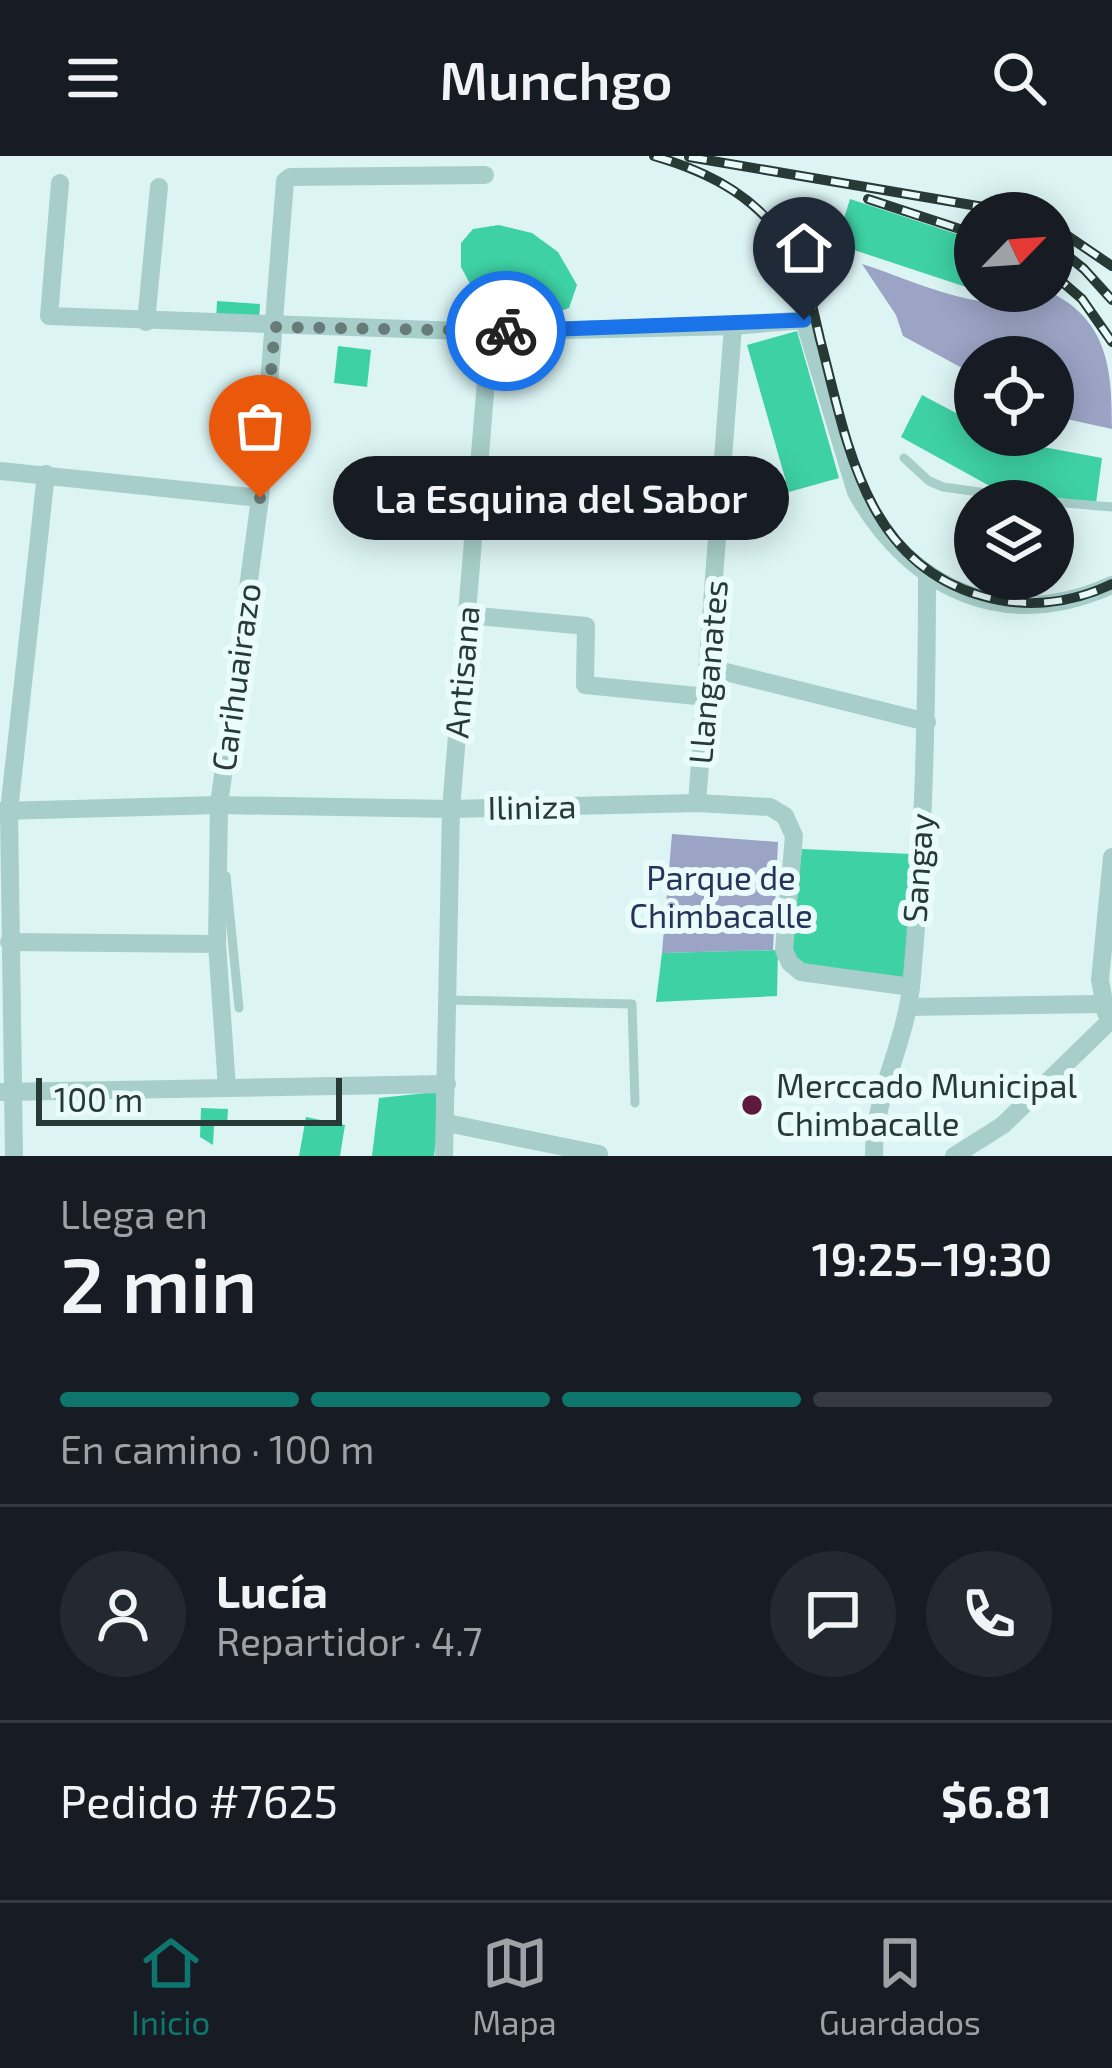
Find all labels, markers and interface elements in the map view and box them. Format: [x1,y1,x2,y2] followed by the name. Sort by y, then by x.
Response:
[60,45,126,111] icon: menu
[986,45,1052,111] icon: search
[440,46,672,111] text: Munchgo
[954,192,1074,312] north arrow
[954,192,1074,600] map controls
[753,197,855,320] pin
[771,215,837,281] icon: home
[446,271,566,391] courier
[473,298,539,364] icon: bike
[954,336,1074,456] button: locate
[209,375,311,498] pin
[227,393,293,459] icon: bag
[332,456,788,540] callout: La Esquina del Sabor
[374,474,748,521] text: La Esquina del Sabor
[954,480,1074,600] button: layers
[679,578,735,766] street label: Llanganates
[202,580,268,773] street label: Carihuairazo
[435,604,487,740] street label: Antisana
[487,785,577,827] street label: Iliniza
[893,812,941,924] street label: Sangay
[629,857,813,935] park label: Parque de Chimbacalle
[776,1065,1077,1143] place label: Merccado Municipal Chimbacalle
[36,1072,342,1125] scale bar
[54,1079,143,1119] text: 100 m
[739,1092,765,1118] marker: Merccado Municipal Chimbacalle
[60,1190,208,1237] text: Llega en
[812,1231,1052,1285] text: 19:25–19:30
[60,1235,257,1329] text: 2 min
[60,1425,374,1472] text: En camino · 100 m
[60,1551,186,1677] button: person
[770,1551,896,1677] button: chat
[926,1551,1052,1677] button: phone
[216,1563,328,1617] text: Lucía
[216,1617,482,1664] text: Repartidor · 4.7
[60,1773,338,1827] text: Pedido #7625
[941,1773,1052,1827] text: $6.81
[131,1930,210,2042] tab: Inicio
[472,1930,557,2042] tab: Mapa
[819,1930,981,2042] tab: Guardados

